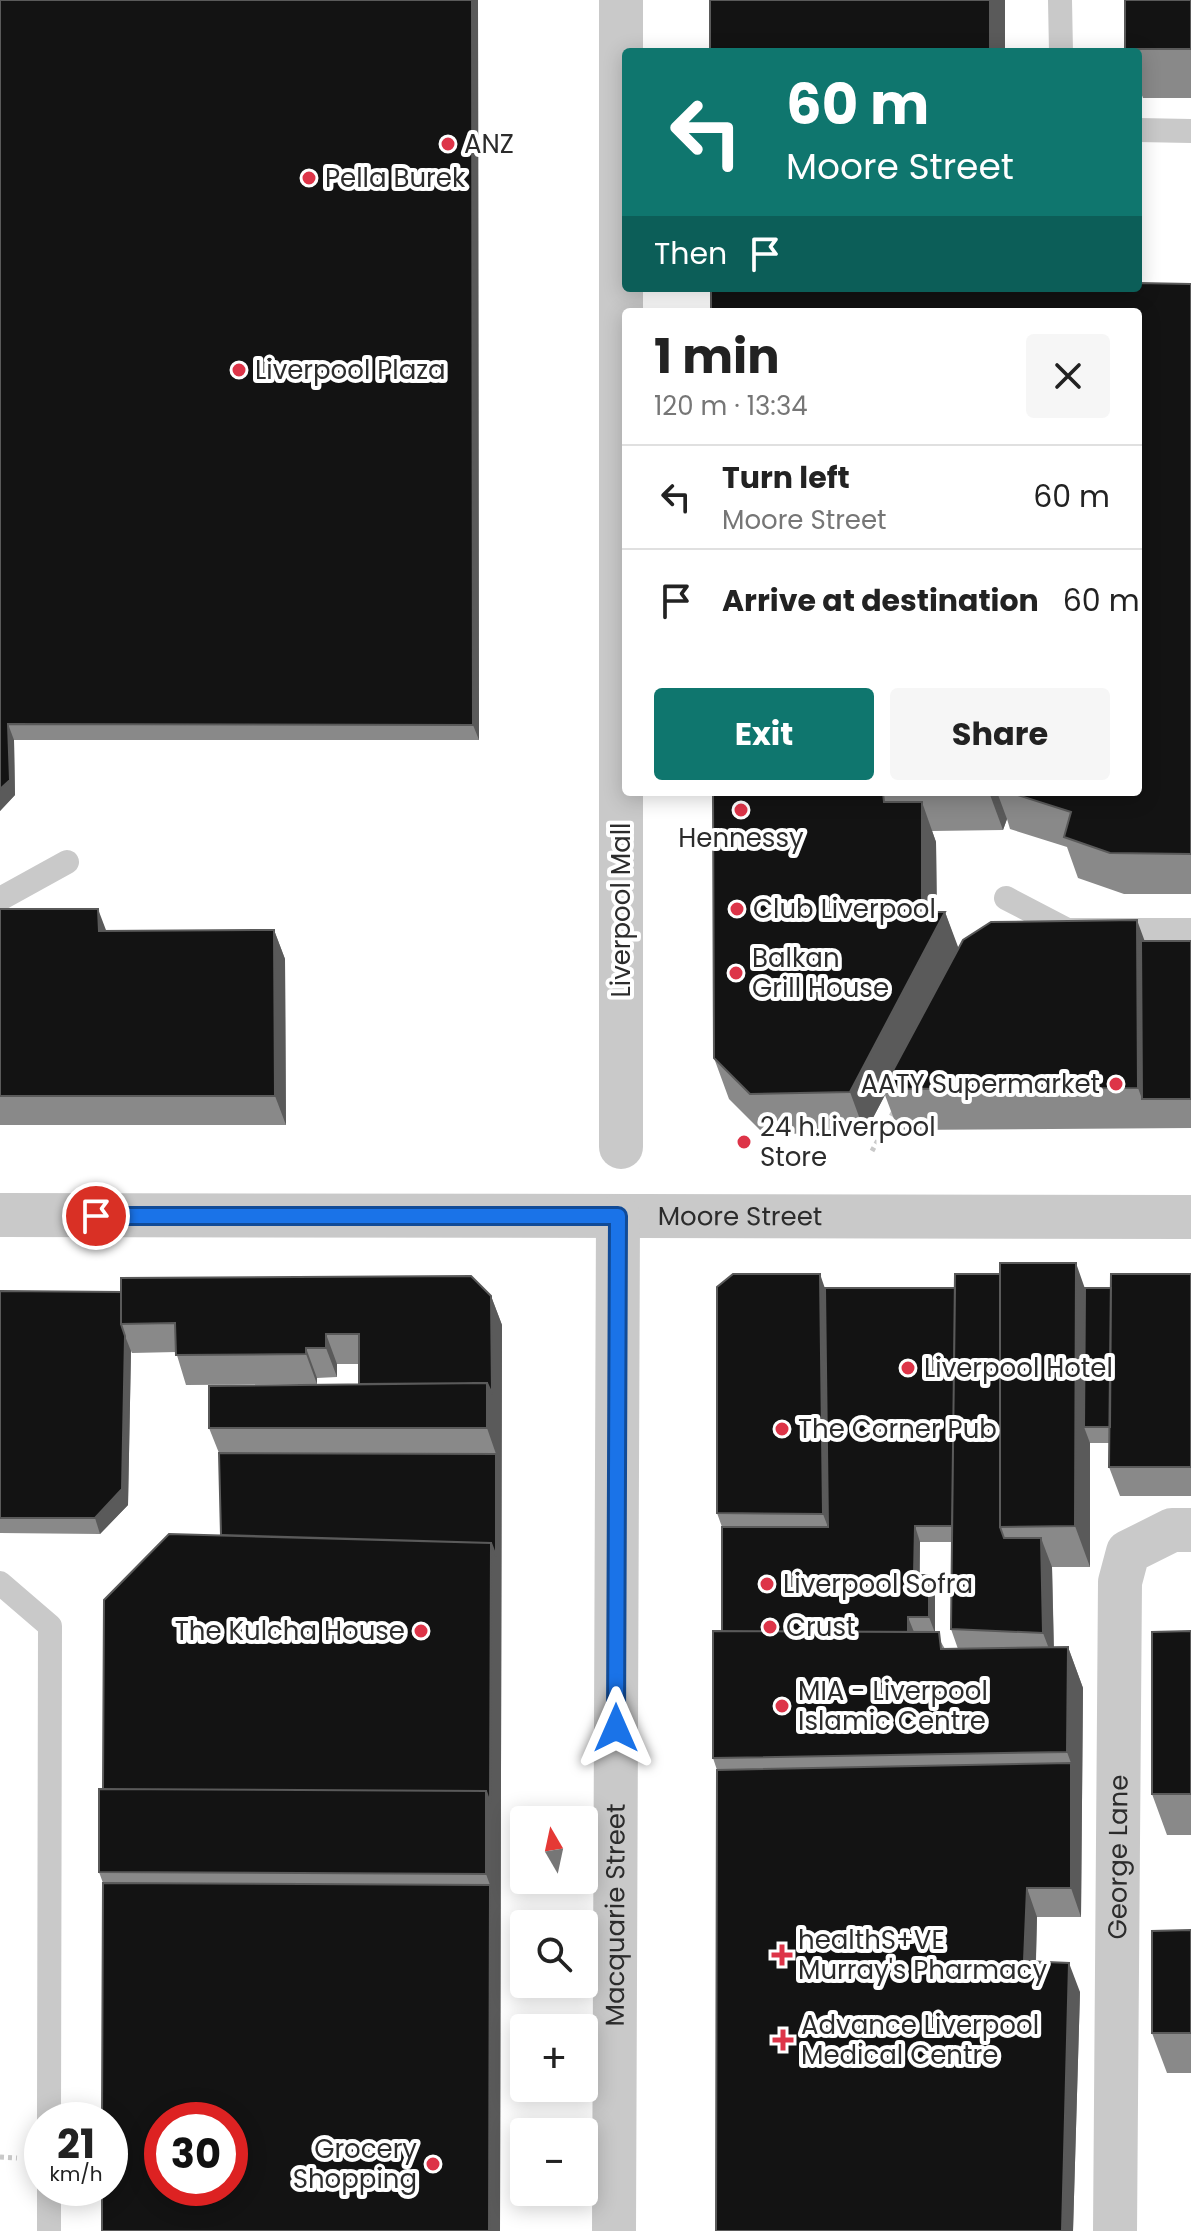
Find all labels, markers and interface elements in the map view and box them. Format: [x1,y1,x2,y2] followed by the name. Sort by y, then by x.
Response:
[786,65,929,144] text: 60 m
[654,80,758,184] icon: left
[464,126,514,162] place label: ANZ
[439,135,457,153] marker: ANZ
[786,141,1014,192] text: Moore Street
[325,160,466,196] place label: Pella Burek
[300,169,318,187] marker: Pella Burek
[654,232,727,275] text: Then
[743,232,787,276] icon: arrive
[654,323,780,390] text: 1 min
[1026,334,1110,418] button: close
[255,352,446,388] place label: Liverpool Plaza
[230,361,248,379] marker: Liverpool Plaza
[654,388,808,424] text: 120 m · 13:34
[722,456,850,499] text: Turn left
[654,475,698,519] icon: left
[1033,475,1110,518] text: 60 m
[722,502,887,538] text: Moore Street
[654,579,698,623] icon: arrive
[722,579,1039,622] text: Arrive at destination
[1063,579,1140,622] text: 60 m
[654,688,874,780] button: Exit
[890,688,1110,780] button: Share
[732,801,750,819] marker: Hennessy
[678,820,804,856] place label: Hennessy
[603,823,639,997] street label: Liverpool Mall
[753,891,936,927] place label: Club Liverpool
[728,900,746,918] marker: Club Liverpool
[752,940,889,1006] place label: Balkan Grill House
[727,964,745,982] marker: Balkan Grill House
[860,1066,1100,1102] place label: AATY Supermarket
[1107,1075,1125,1093] marker: AATY Supermarket
[760,1109,936,1175] place label: 24 h.Liverpool Store
[735,1133,753,1151] marker: 24 h.Liverpool Store
[62,1182,130,1250] pin
[74,1194,118,1238] icon: arrive
[658,1198,822,1234] street label: Moore Street
[924,1350,1113,1386] place label: Liverpool Hotel
[899,1359,917,1377] marker: Liverpool Hotel
[798,1411,997,1447] place label: The Corner Pub
[773,1420,791,1438] marker: The Corner Pub
[783,1566,973,1602] place label: Liverpool Sofra
[758,1575,776,1593] marker: Liverpool Sofra
[786,1609,855,1645] place label: Crust
[175,1613,405,1649] place label: The Kulcha House
[761,1618,779,1636] marker: Crust
[412,1622,430,1640] marker: The Kulcha House
[798,1673,988,1739] place label: MIA - Liverpool Islamic Centre
[574,1686,658,1770] position arrow
[773,1697,791,1715] marker: MIA - Liverpool Islamic Centre
[1099,1774,1137,1940] street label: George Lane
[597,1803,634,2027] street label: Macquarie Street
[510,1806,598,1894] north arrow
[510,1806,598,2206] map controls
[510,1910,598,1998] button: search
[798,1922,1047,1988] place label: healthS+VE Murray's Pharmacy
[773,1946,791,1964] marker: healthS+VE Murray's Pharmacy
[801,2007,1039,2073] place label: Advance Liverpool Medical Centre
[510,2014,598,2102] button: +
[772,2029,794,2051] marker: Advance Liverpool Medical Centre
[144,2102,248,2206] speed limit sign: 30
[57,2116,95,2172] text: 21
[510,2118,598,2206] button: −
[293,2131,417,2197] place label: Grocery Shopping
[424,2155,442,2173] marker: Grocery Shopping
[49,2160,103,2188] text: km/h

